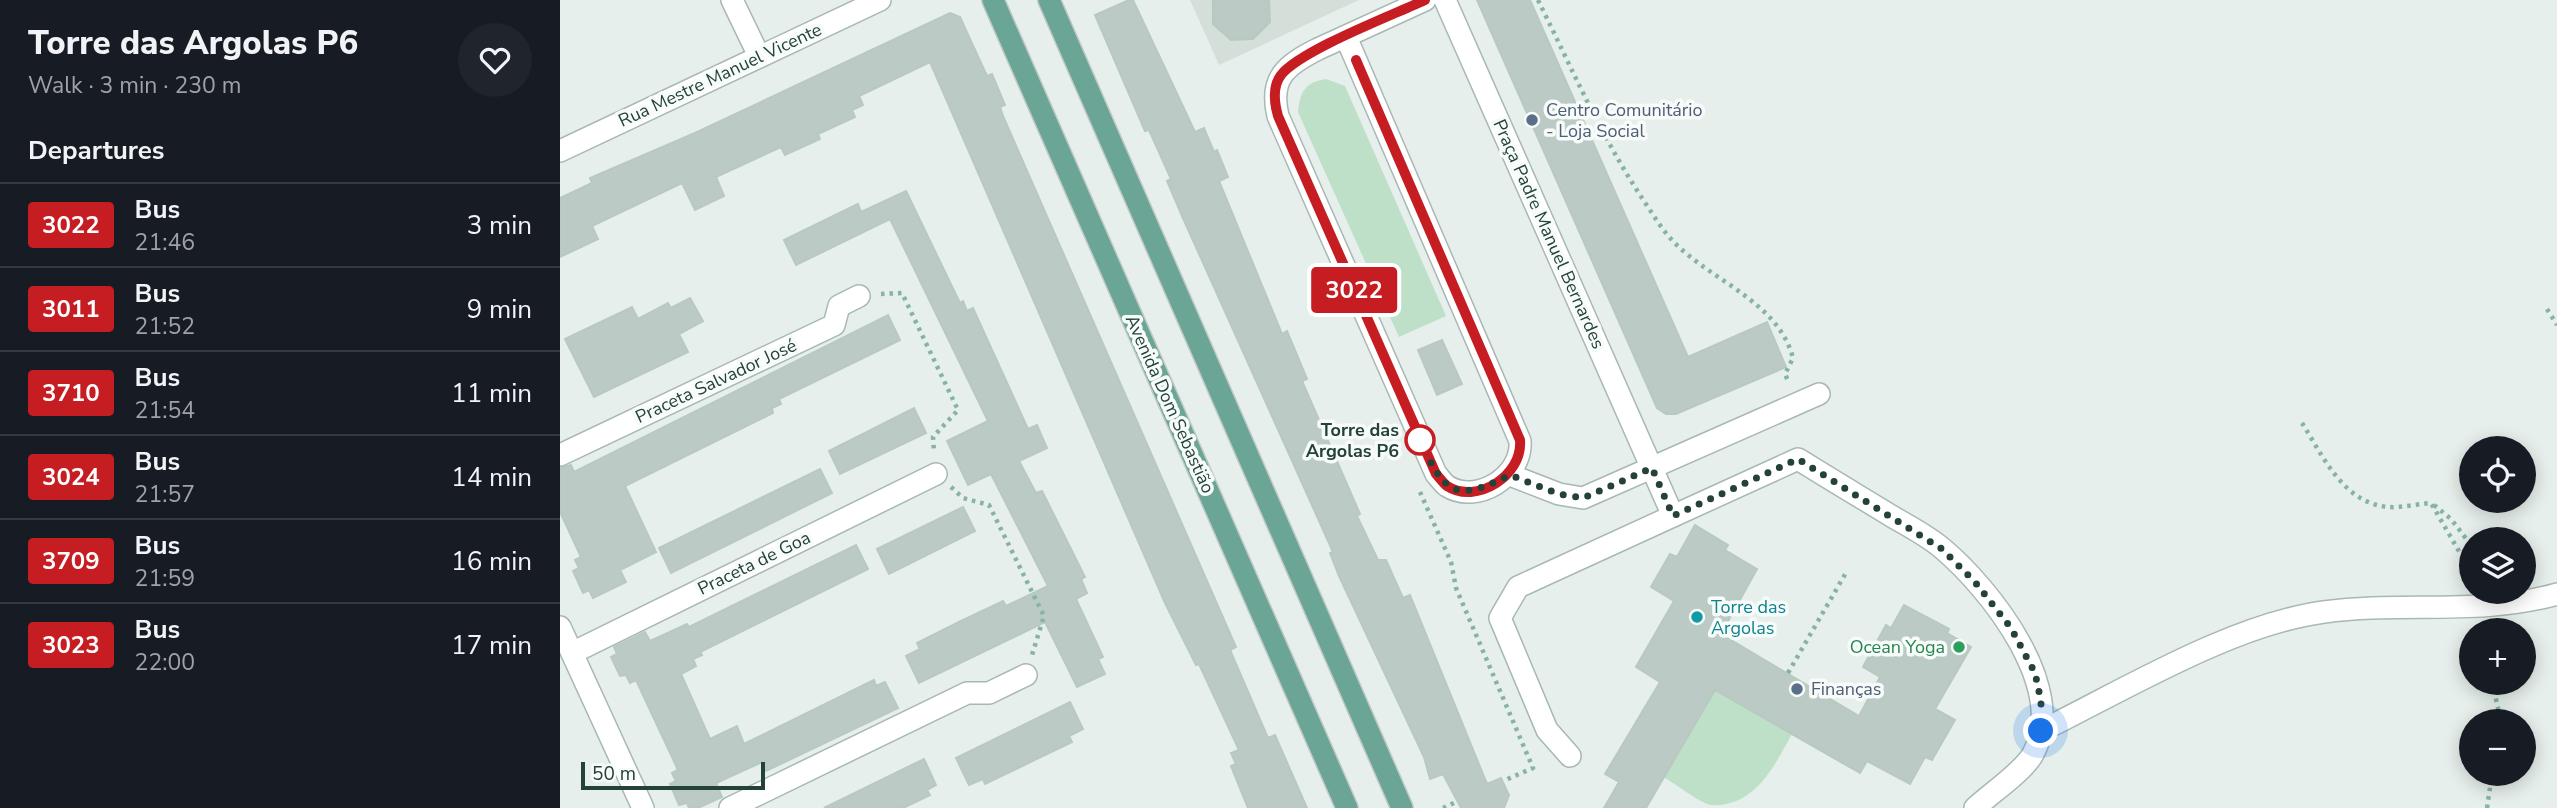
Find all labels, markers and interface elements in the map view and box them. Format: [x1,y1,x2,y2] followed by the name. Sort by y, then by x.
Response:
[614,17,826,133] street label: Rua Mestre Manuel Vicente
[28,21,358,66] text: Torre das Argolas P6
[458,23,532,97] button: heart
[28,70,241,101] text: Walk · 3 min · 230 m
[1546,98,1702,143] place label: Centro Comunitário - Loja Social
[1524,112,1540,128] marker: Centro Comunitário - Loja Social
[1487,115,1611,353] street label: Praça Padre Manuel Bernardes
[28,133,164,168] text: Departures
[135,192,180,227] text: Bus
[467,208,532,243] text: 3 min
[42,209,100,241] text: 3022
[135,227,195,258] text: 21:46
[1305,267,1403,313] line badge: 3022
[1325,274,1383,306] text: 3022
[135,276,180,311] text: Bus
[467,292,532,327] text: 9 min
[42,293,100,325] text: 3011
[135,311,195,342] text: 21:52
[1120,311,1220,497] street label: Avenida Dom Sebastião
[631,333,801,429] street label: Praceta Salvador José
[135,360,180,395] text: Bus
[451,376,532,411] text: 11 min
[42,377,100,409] text: 3710
[135,395,195,426] text: 21:54
[1306,418,1399,463] place label: Torre das Argolas P6
[1405,425,1435,455] marker: Torre das Argolas P6
[2459,436,2536,786] map controls
[2459,436,2536,513] button: locate
[135,444,180,479] text: Bus
[451,460,532,495] text: 14 min
[42,461,100,493] text: 3024
[135,479,195,510] text: 21:57
[694,525,814,601] street label: Praceta de Goa
[2459,527,2536,604] button: layers
[135,528,180,563] text: Bus
[451,544,532,579] text: 16 min
[42,545,100,577] text: 3709
[135,563,195,594] text: 21:59
[1711,595,1786,640] place label: Torre das Argolas
[1689,609,1705,625] marker: Torre das Argolas
[135,612,180,647] text: Bus
[2459,618,2536,695] button: +
[451,628,532,663] text: 17 min
[42,629,100,661] text: 3023
[1850,635,1945,659] place label: Ocean Yoga
[1951,639,1967,655] marker: Ocean Yoga
[135,647,195,678] text: 22:00
[1811,677,1882,701] place label: Finanças
[1789,681,1805,697] marker: Finanças
[2459,709,2536,786] button: −
[2023,713,2058,748] your location
[581,759,765,791] scale bar
[592,761,636,787] text: 50 m

